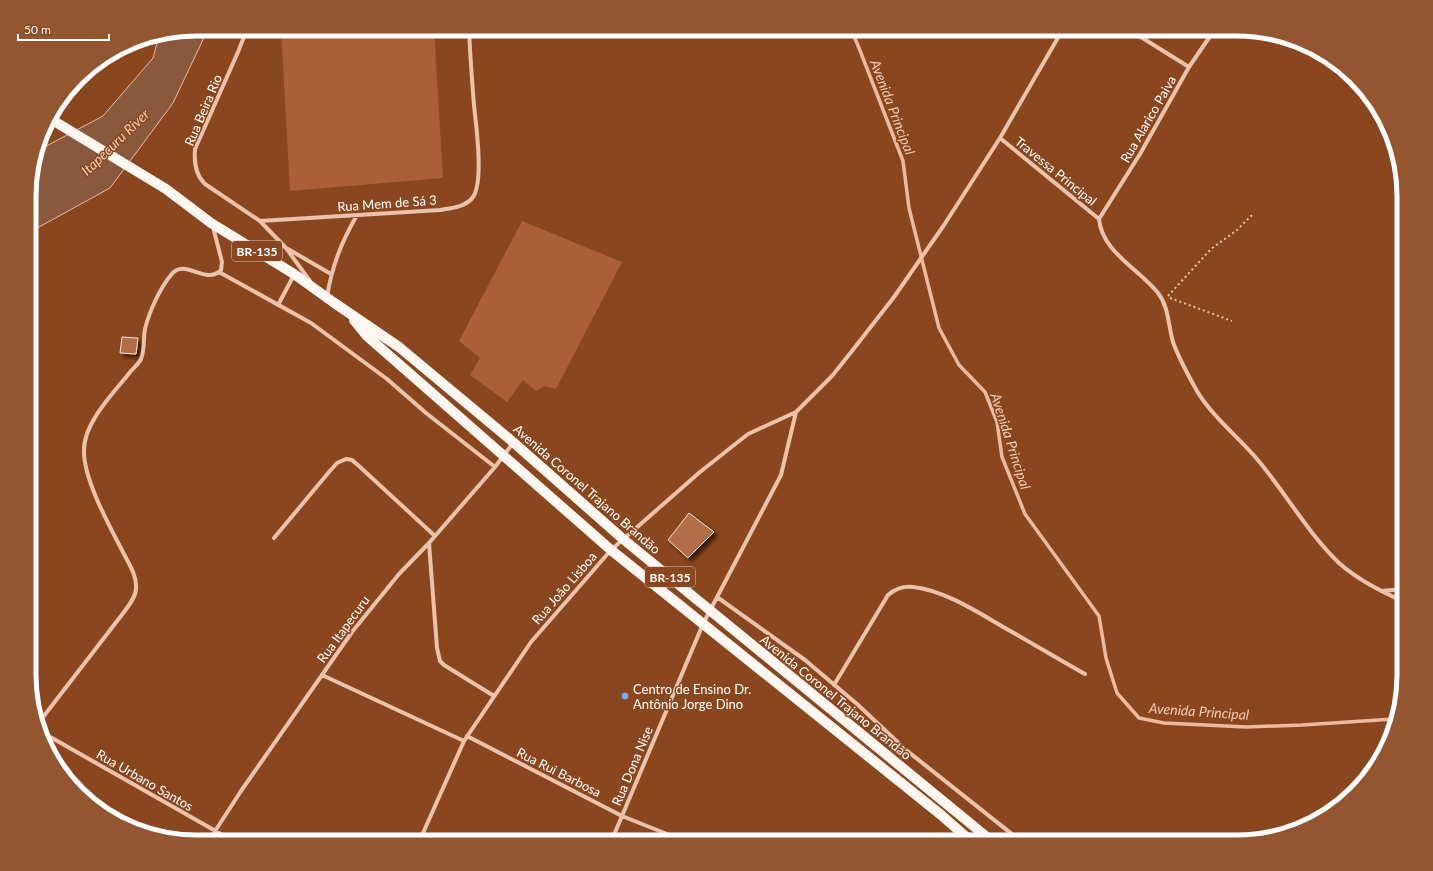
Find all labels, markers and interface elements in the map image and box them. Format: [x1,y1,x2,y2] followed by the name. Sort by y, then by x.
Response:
[18,16,109,42] scale bar
[24,22,51,37] text: 50 m
[867,56,919,157] water label: Avenida Principal
[181,72,225,148] street label: Rua Beira Rio
[1117,73,1179,165] street label: Rua Alarico Paiva
[77,105,153,179] water label: Itapecuru River
[1012,133,1100,209] street label: Travessa Principal
[337,192,437,214] street label: Rua Mem de Sá 3
[232,241,282,261] road number: BR-135
[987,390,1035,491] water label: Avenida Principal
[510,421,664,557] street label: Avenida Coronel Trajano Brandão
[528,548,600,628] street label: Rua João Lisboa
[645,567,695,587] road number: BR-135
[313,592,373,666] street label: Rua Itapecuru
[757,631,915,763] street label: Avenida Coronel Trajano Brandão
[633,681,751,712] place label: Centro de Ensino Dr. Antônio Jorge Dino
[620,691,630,701] marker: Centro de Ensino Dr. Antônio Jorge Dino
[1147,699,1250,723] water label: Avenida Principal
[608,724,656,808] street label: Rua Dona Nise
[514,744,604,800] street label: Rua Rui Barbosa
[94,746,196,814] street label: Rua Urbano Santos

